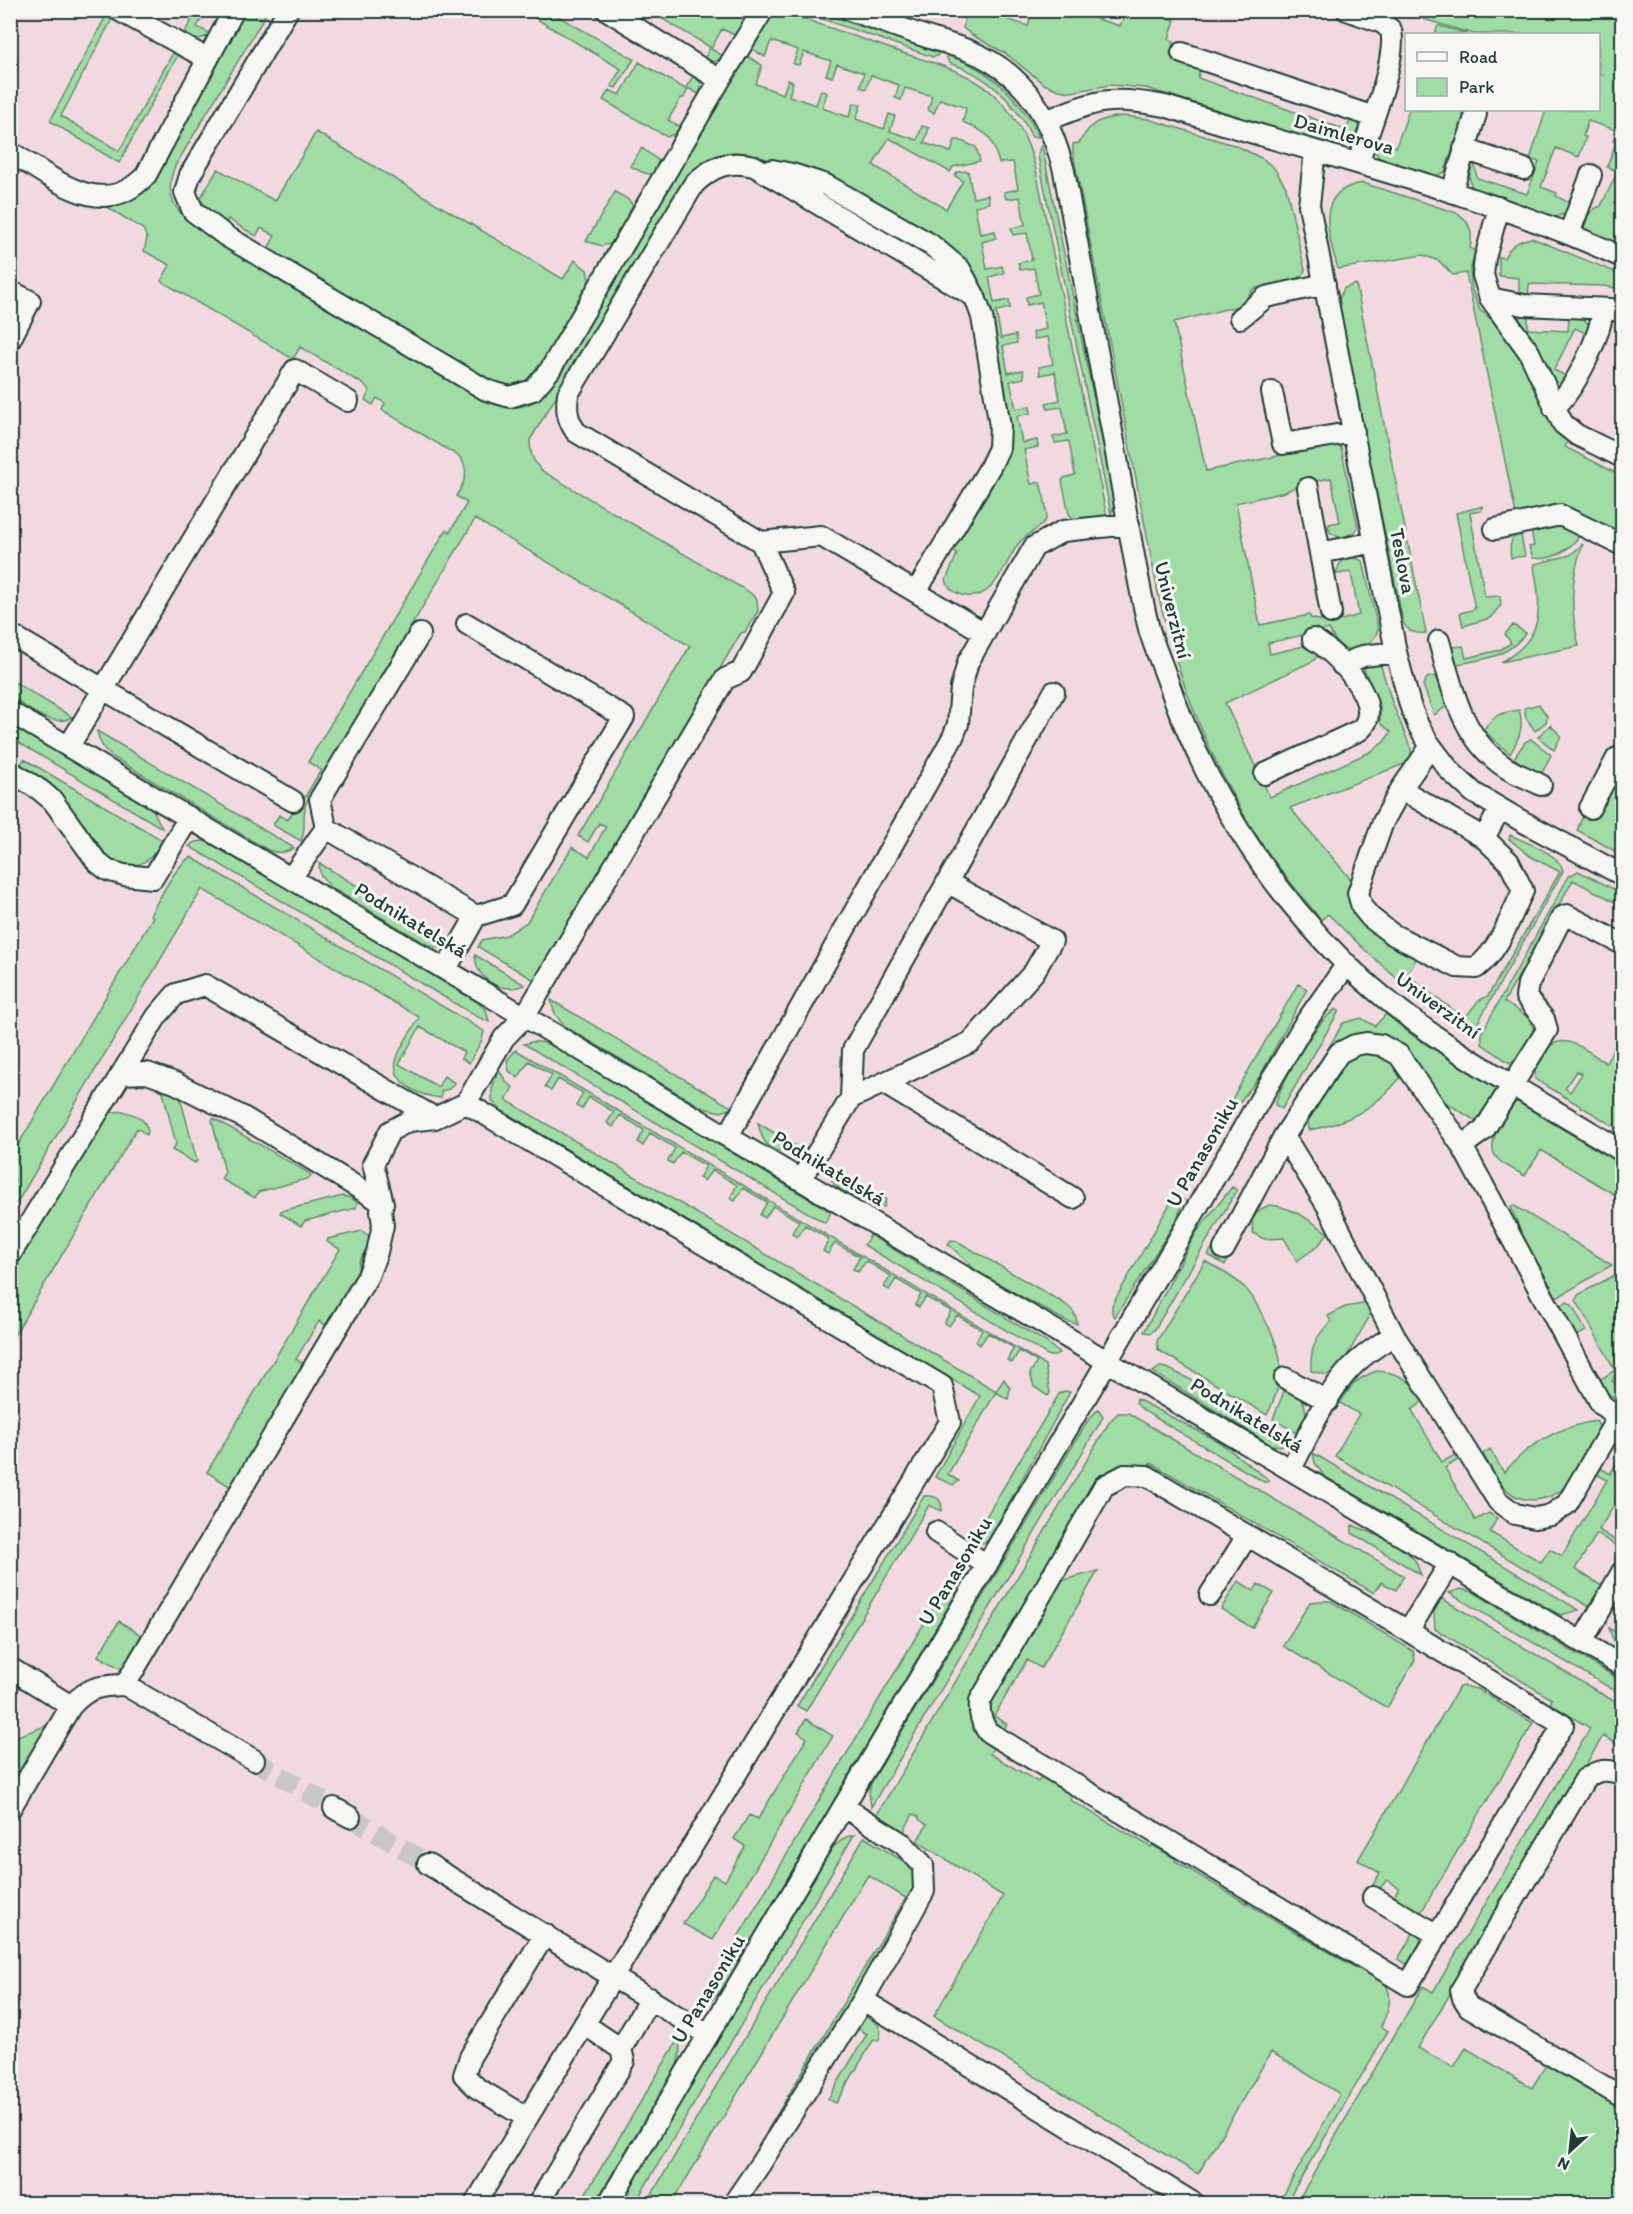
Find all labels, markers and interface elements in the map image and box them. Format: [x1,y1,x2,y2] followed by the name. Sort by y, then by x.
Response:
[1405,33,1600,111] legend
[1459,46,1498,68] text: Road
[1459,76,1494,98] text: Park
[1291,107,1397,160] street label: Daimlerova
[1385,526,1422,596] street label: Teslova
[1149,559,1198,662] street label: Univerzitní
[350,876,472,963] street label: Podnikatelská
[1391,965,1486,1044] street label: Univerzitní
[1160,1092,1243,1211] street label: U Panasoniku
[768,1124,890,1211] street label: Podnikatelská
[1186,1371,1308,1458] street label: Podnikatelská
[912,1512,997,1630] street label: U Panasoniku
[665,1930,750,2048] street label: U Panasoniku
[1540,2121,1600,2181] north arrow
[1554,2153,1573,2175] text: N

